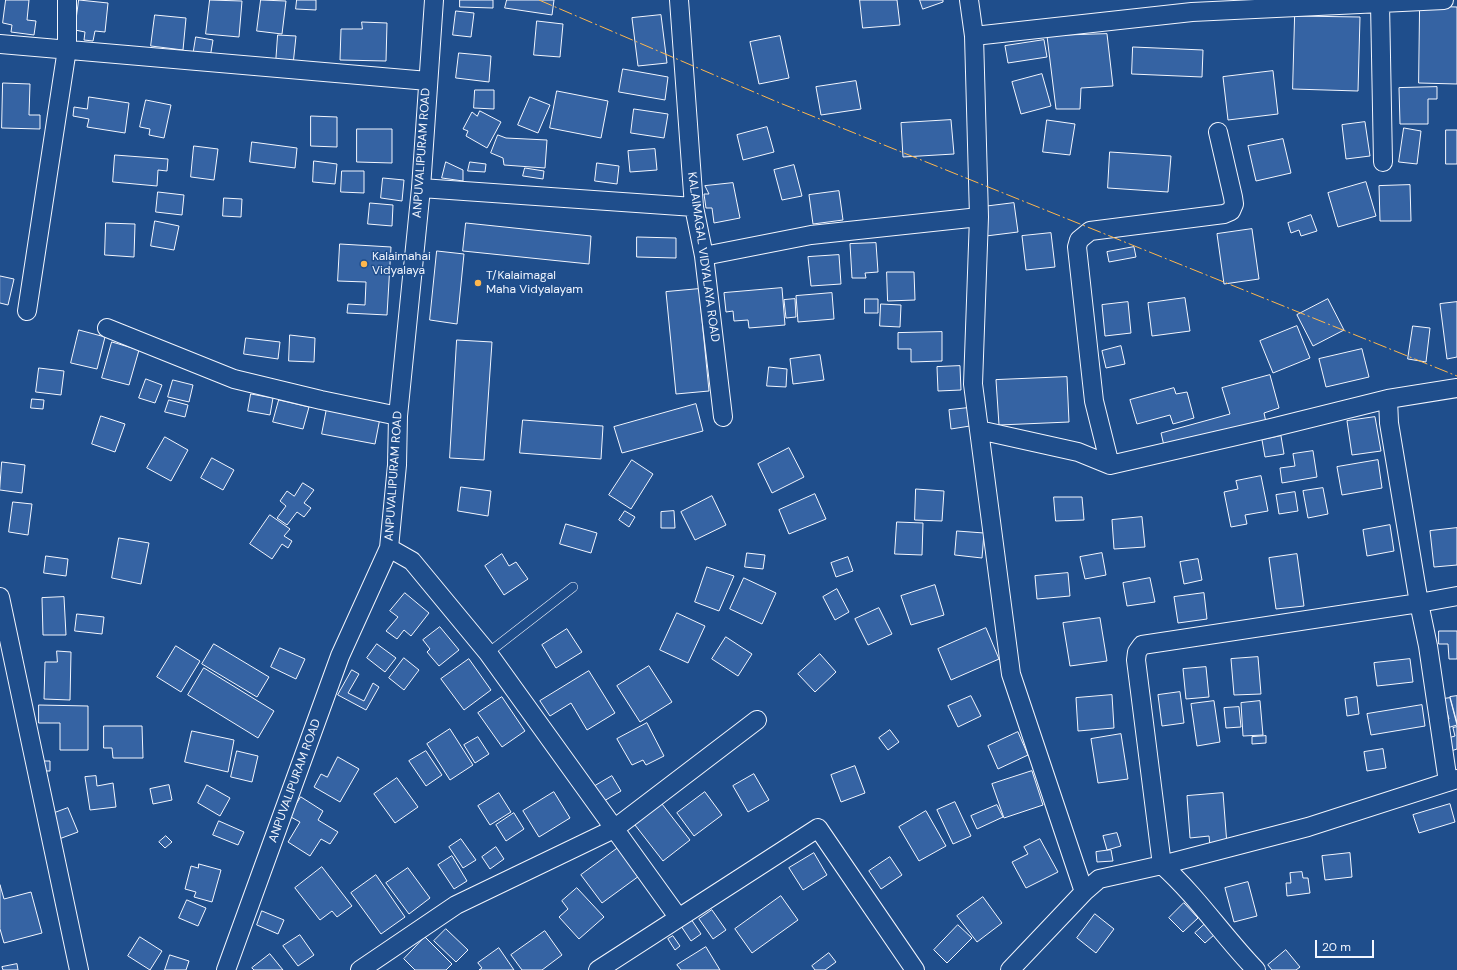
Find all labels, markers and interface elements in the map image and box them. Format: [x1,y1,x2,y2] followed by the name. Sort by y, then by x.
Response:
[410,88,434,218] street label: ANPUVALIPURAM ROAD
[684,171,722,343] street label: KALAIMAGAL VIDYALAYA ROAD
[372,250,431,278] place label: Kalaimahai Vidyalaya
[359,259,369,269] marker: Kalaimahai Vidyalaya
[486,269,583,297] place label: T/Kalaimagal Maha Vidyalayam
[473,278,483,288] marker: T/Kalaimagal Maha Vidyalayam
[382,411,406,541] street label: ANPUVALIPURAM ROAD
[266,717,324,845] street label: ANPUVALIPURAM ROAD
[1317,932,1376,958] scale bar
[1322,939,1351,955] text: 20 m

